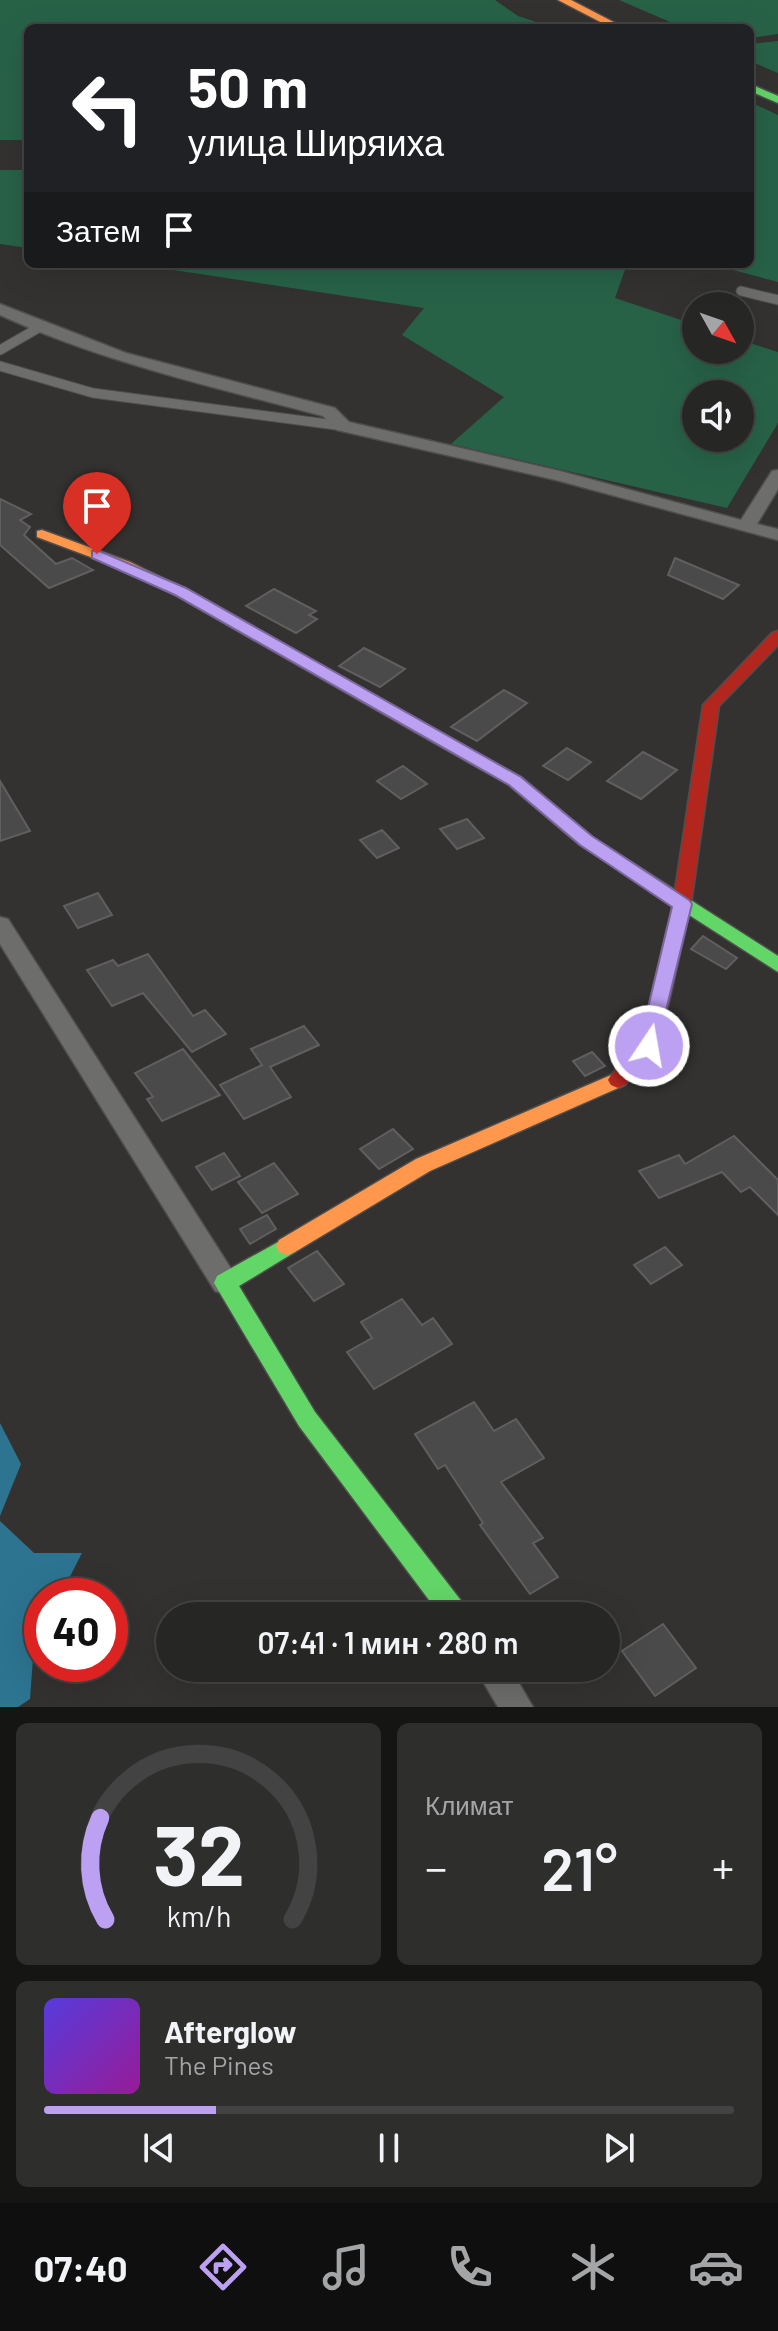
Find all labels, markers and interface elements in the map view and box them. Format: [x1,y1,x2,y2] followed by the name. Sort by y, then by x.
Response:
[188,52,308,119] text: 50 m
[56,56,160,160] icon: left
[188,120,444,163] text: улица Ширяиха
[157,208,201,252] icon: arrive
[56,212,141,248] text: Затем
[682,292,754,364] north arrow
[682,292,754,452] map controls
[682,380,754,452] button: sound
[63,472,131,554] pin
[75,484,119,528] icon: arrive
[607,1004,691,1088] position arrow
[24,1578,128,1682] speed limit sign: 40
[258,1624,518,1660] text: 07:41 · 1 мин · 280 m
[425,1789,514,1820] text: Климат
[153,1803,244,1903] text: 32
[541,1831,618,1903] text: 21°
[425,1840,447,1893] text: −
[712,1840,734,1893] text: +
[166,1898,231,1933] text: km/h
[164,2013,297,2049] text: Afterglow
[164,2049,274,2080] text: The Pines
[137,2126,181,2170] icon: previous
[367,2126,411,2170] icon: pause
[597,2126,641,2170] icon: next
[195,2239,251,2295] icon: directions
[318,2239,374,2295] icon: music
[442,2239,498,2295] icon: phone
[565,2239,621,2295] icon: climate
[688,2239,744,2295] icon: car
[34,2246,127,2289] text: 07:40

